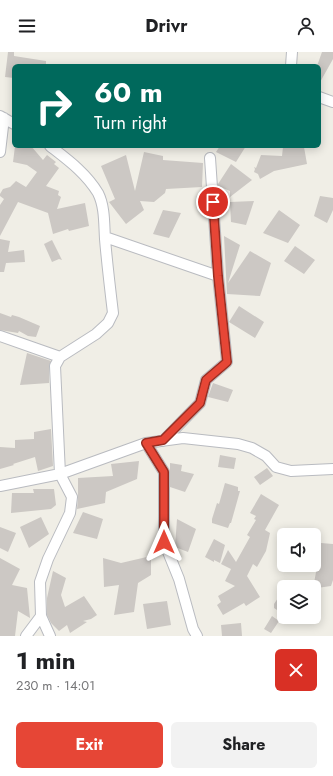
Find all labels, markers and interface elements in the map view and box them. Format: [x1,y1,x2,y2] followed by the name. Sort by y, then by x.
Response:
[145,13,188,39] text: Drivr
[16,15,38,37] icon: menu
[295,15,317,37] icon: person
[94,72,163,113] text: 60 m
[28,80,80,132] icon: right
[94,110,166,136] text: Turn right
[196,185,230,219] pin
[202,191,224,213] icon: arrive
[143,521,185,563] position arrow
[277,528,321,624] map controls
[277,528,321,572] button: sound
[277,580,321,624] button: layers
[16,643,76,678] text: 1 min
[275,649,317,691] button: close
[16,676,95,695] text: 230 m · 14:01
[16,722,163,768] button: Exit
[171,722,317,768] button: Share

